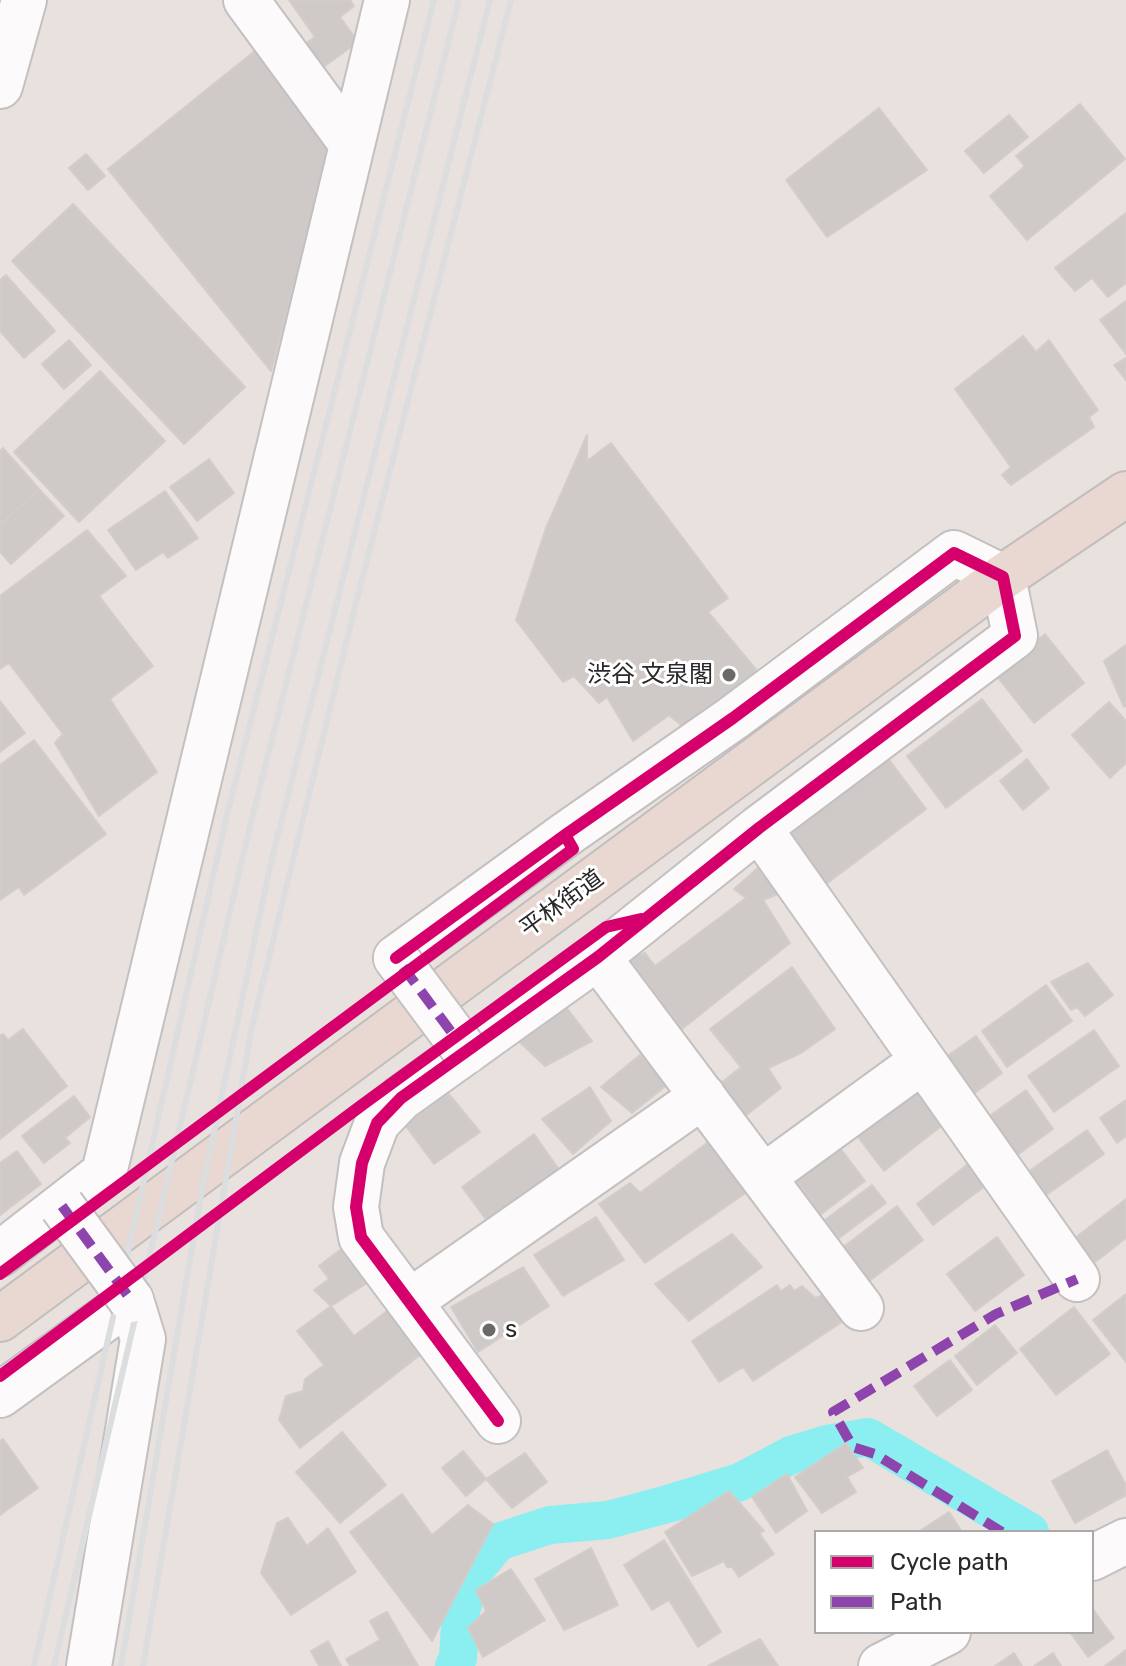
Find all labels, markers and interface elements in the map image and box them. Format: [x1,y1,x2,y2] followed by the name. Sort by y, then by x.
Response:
[587,661,713,689] place label: 渋谷 文泉閣
[720,666,738,684] marker: 渋谷 文泉閣
[515,864,609,944] street label: 平林街道
[505,1316,517,1344] place label: s
[480,1321,498,1339] marker: s
[814,1530,1094,1634] legend
[890,1548,1009,1576] text: Cycle path
[890,1588,942,1616] text: Path

